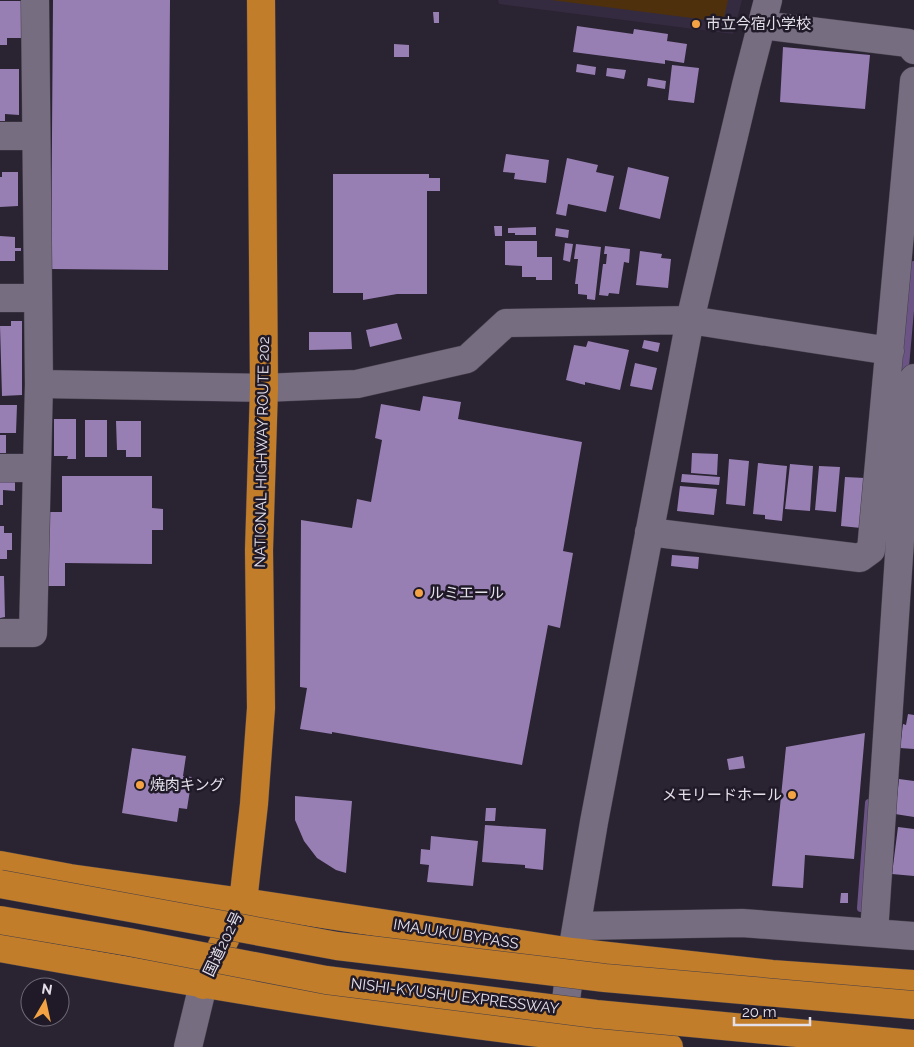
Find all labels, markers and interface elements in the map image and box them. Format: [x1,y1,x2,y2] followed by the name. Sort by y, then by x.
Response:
[706,15,811,33] place label: 市立今宿小学校
[690,18,702,30] marker: 市立今宿小学校
[251,336,273,568] street label: NATIONAL HIGHWAY ROUTE 202
[429,584,504,602] place label: ルミエール
[413,587,425,599] marker: ルミエール
[150,776,225,794] place label: 焼肉キング
[134,779,146,791] marker: 焼肉キング
[662,786,782,804] place label: メモリードホール
[786,789,798,801] marker: メモリードホール
[200,909,246,979] street label: 国道202号
[392,915,520,953] street label: IMAJUKU BYPASS
[350,974,560,1018] street label: NISHI-KYUSHU EXPRESSWAY
[20,977,70,1027] north arrow
[41,980,54,998] text: N
[734,994,810,1026] scale bar
[742,1003,777,1021] text: 20 m

